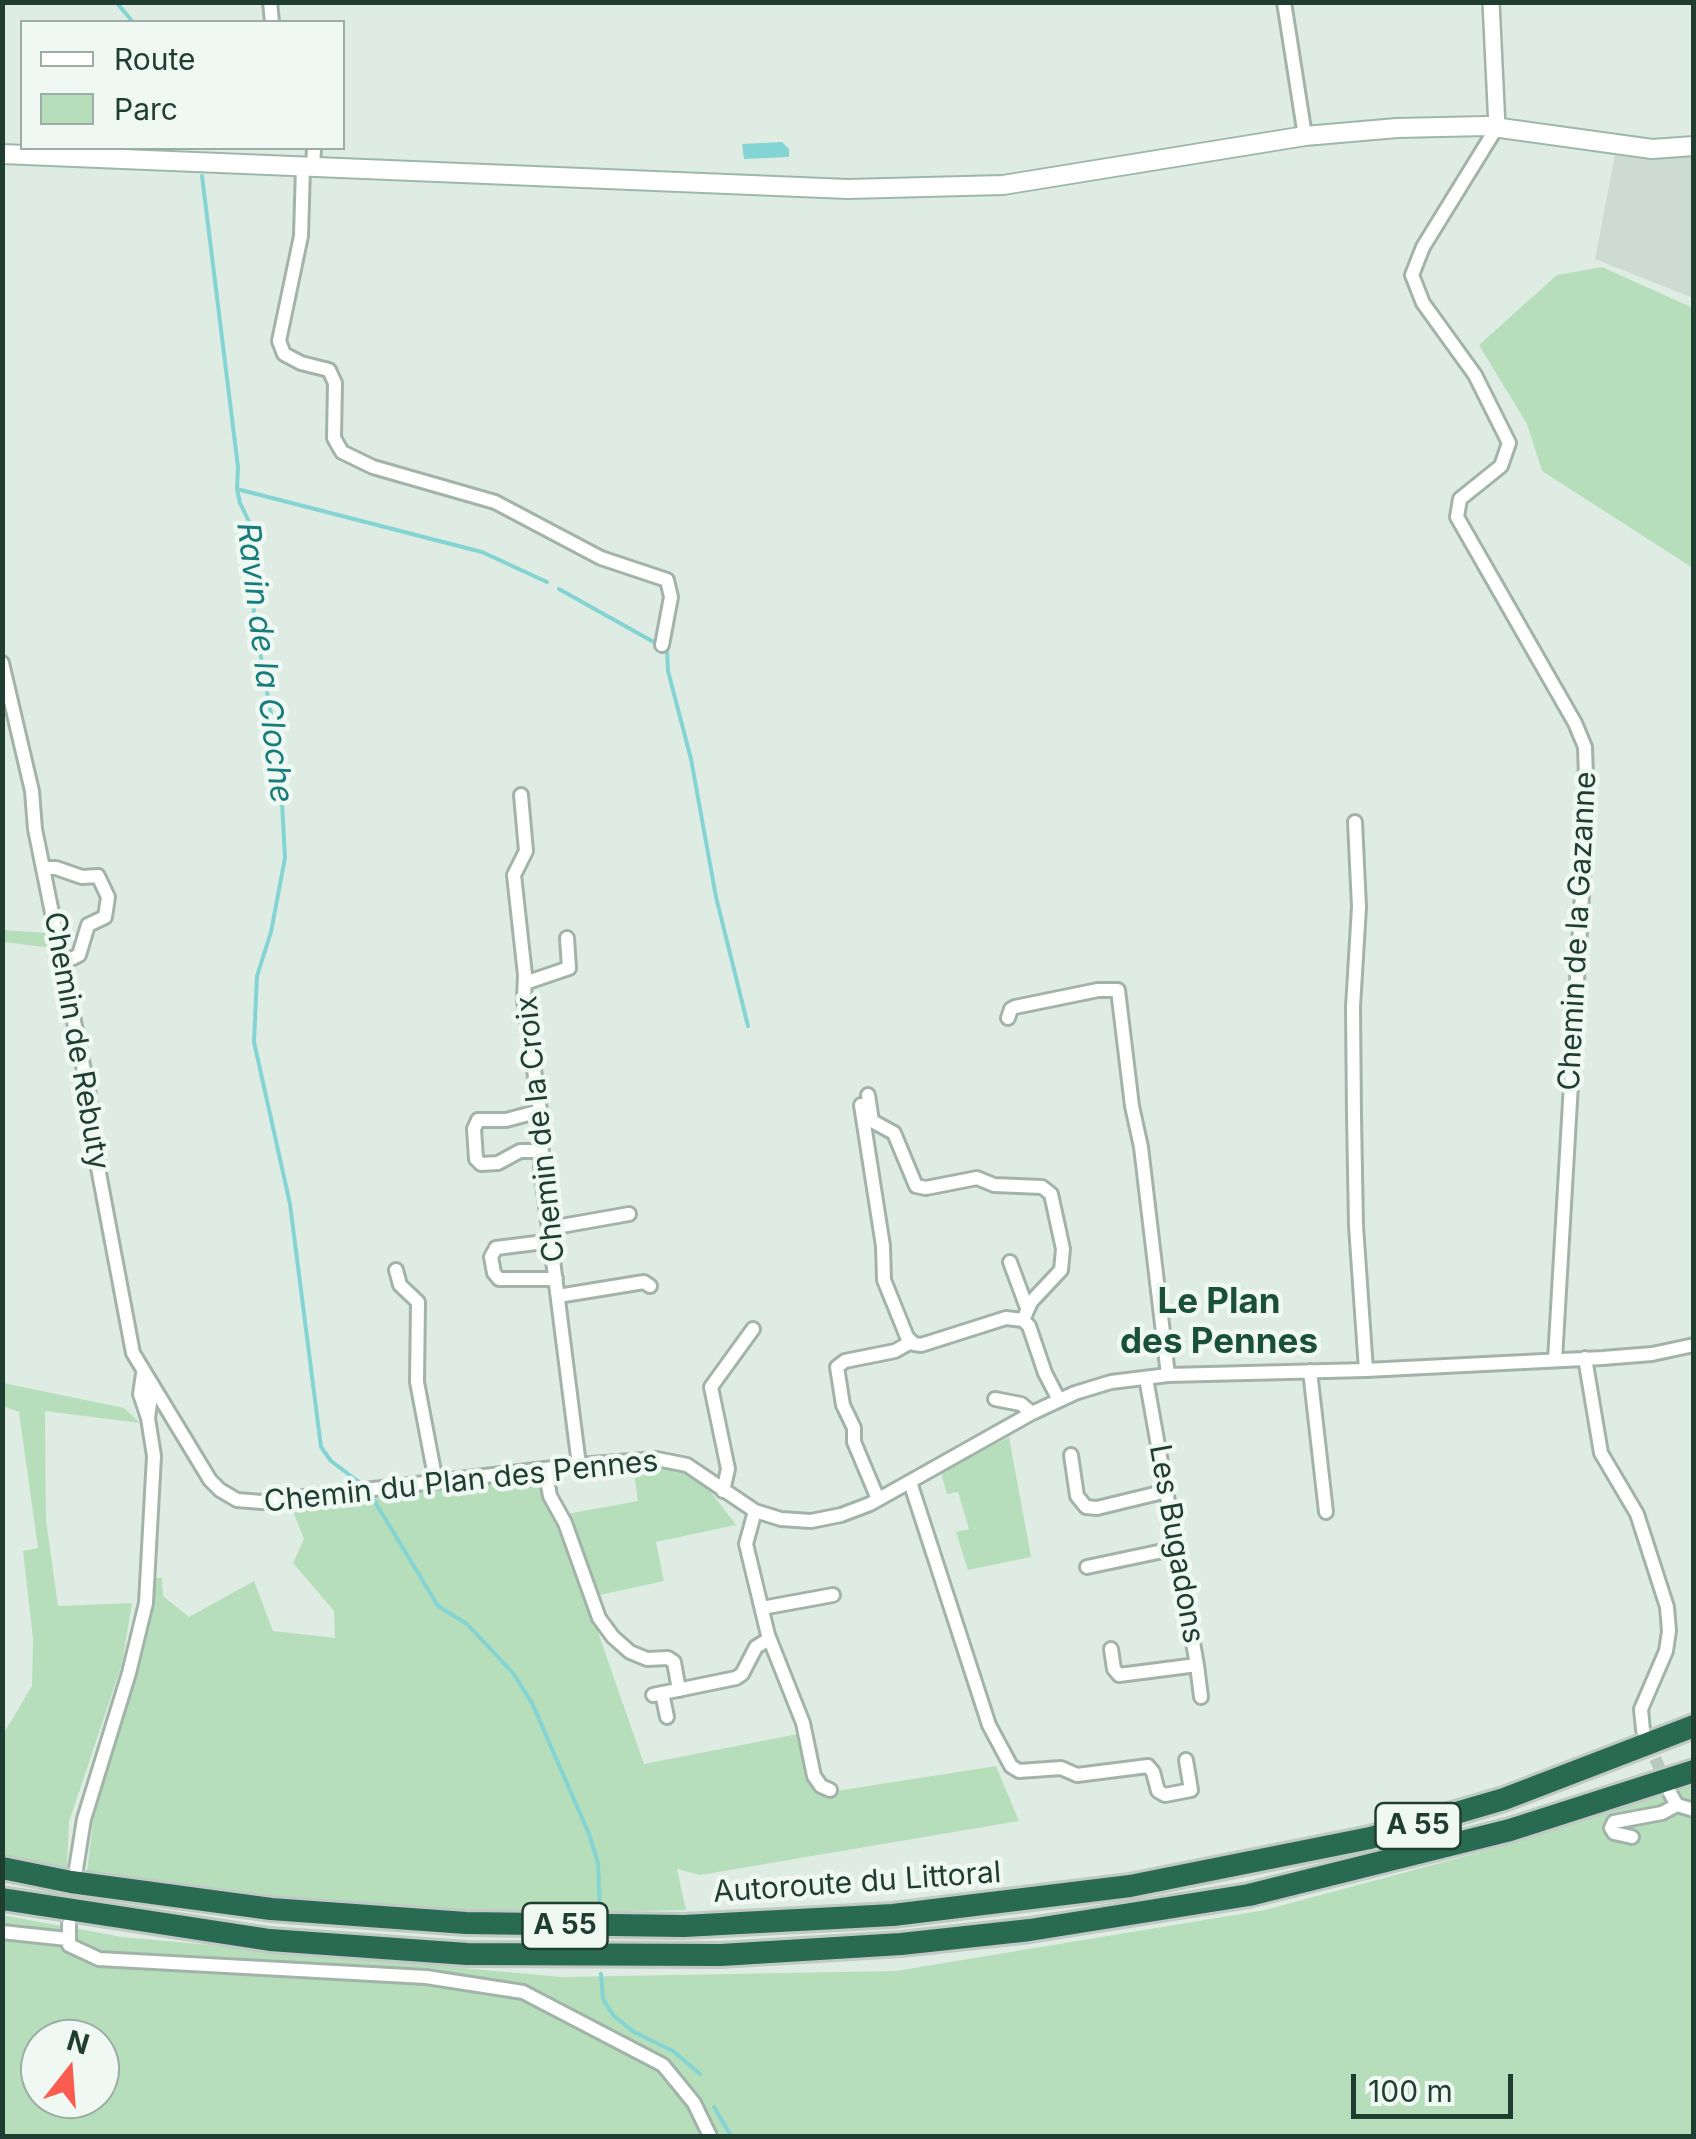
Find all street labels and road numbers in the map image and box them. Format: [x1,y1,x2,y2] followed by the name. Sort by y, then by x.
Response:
[1552,771,1604,1091] street label: Chemin de la Gazanne
[36,909,116,1173] street label: Chemin de Rebuty
[509,994,573,1264] street label: Chemin de la Croix
[1141,1442,1211,1646] street label: Les Bugadons
[262,1443,660,1521] street label: Chemin du Plan des Pennes
[1376,1803,1460,1849] road number: A 55
[712,1855,1002,1911] street label: Autoroute du Littoral
[522,1903,608,1949] road number: A 55

